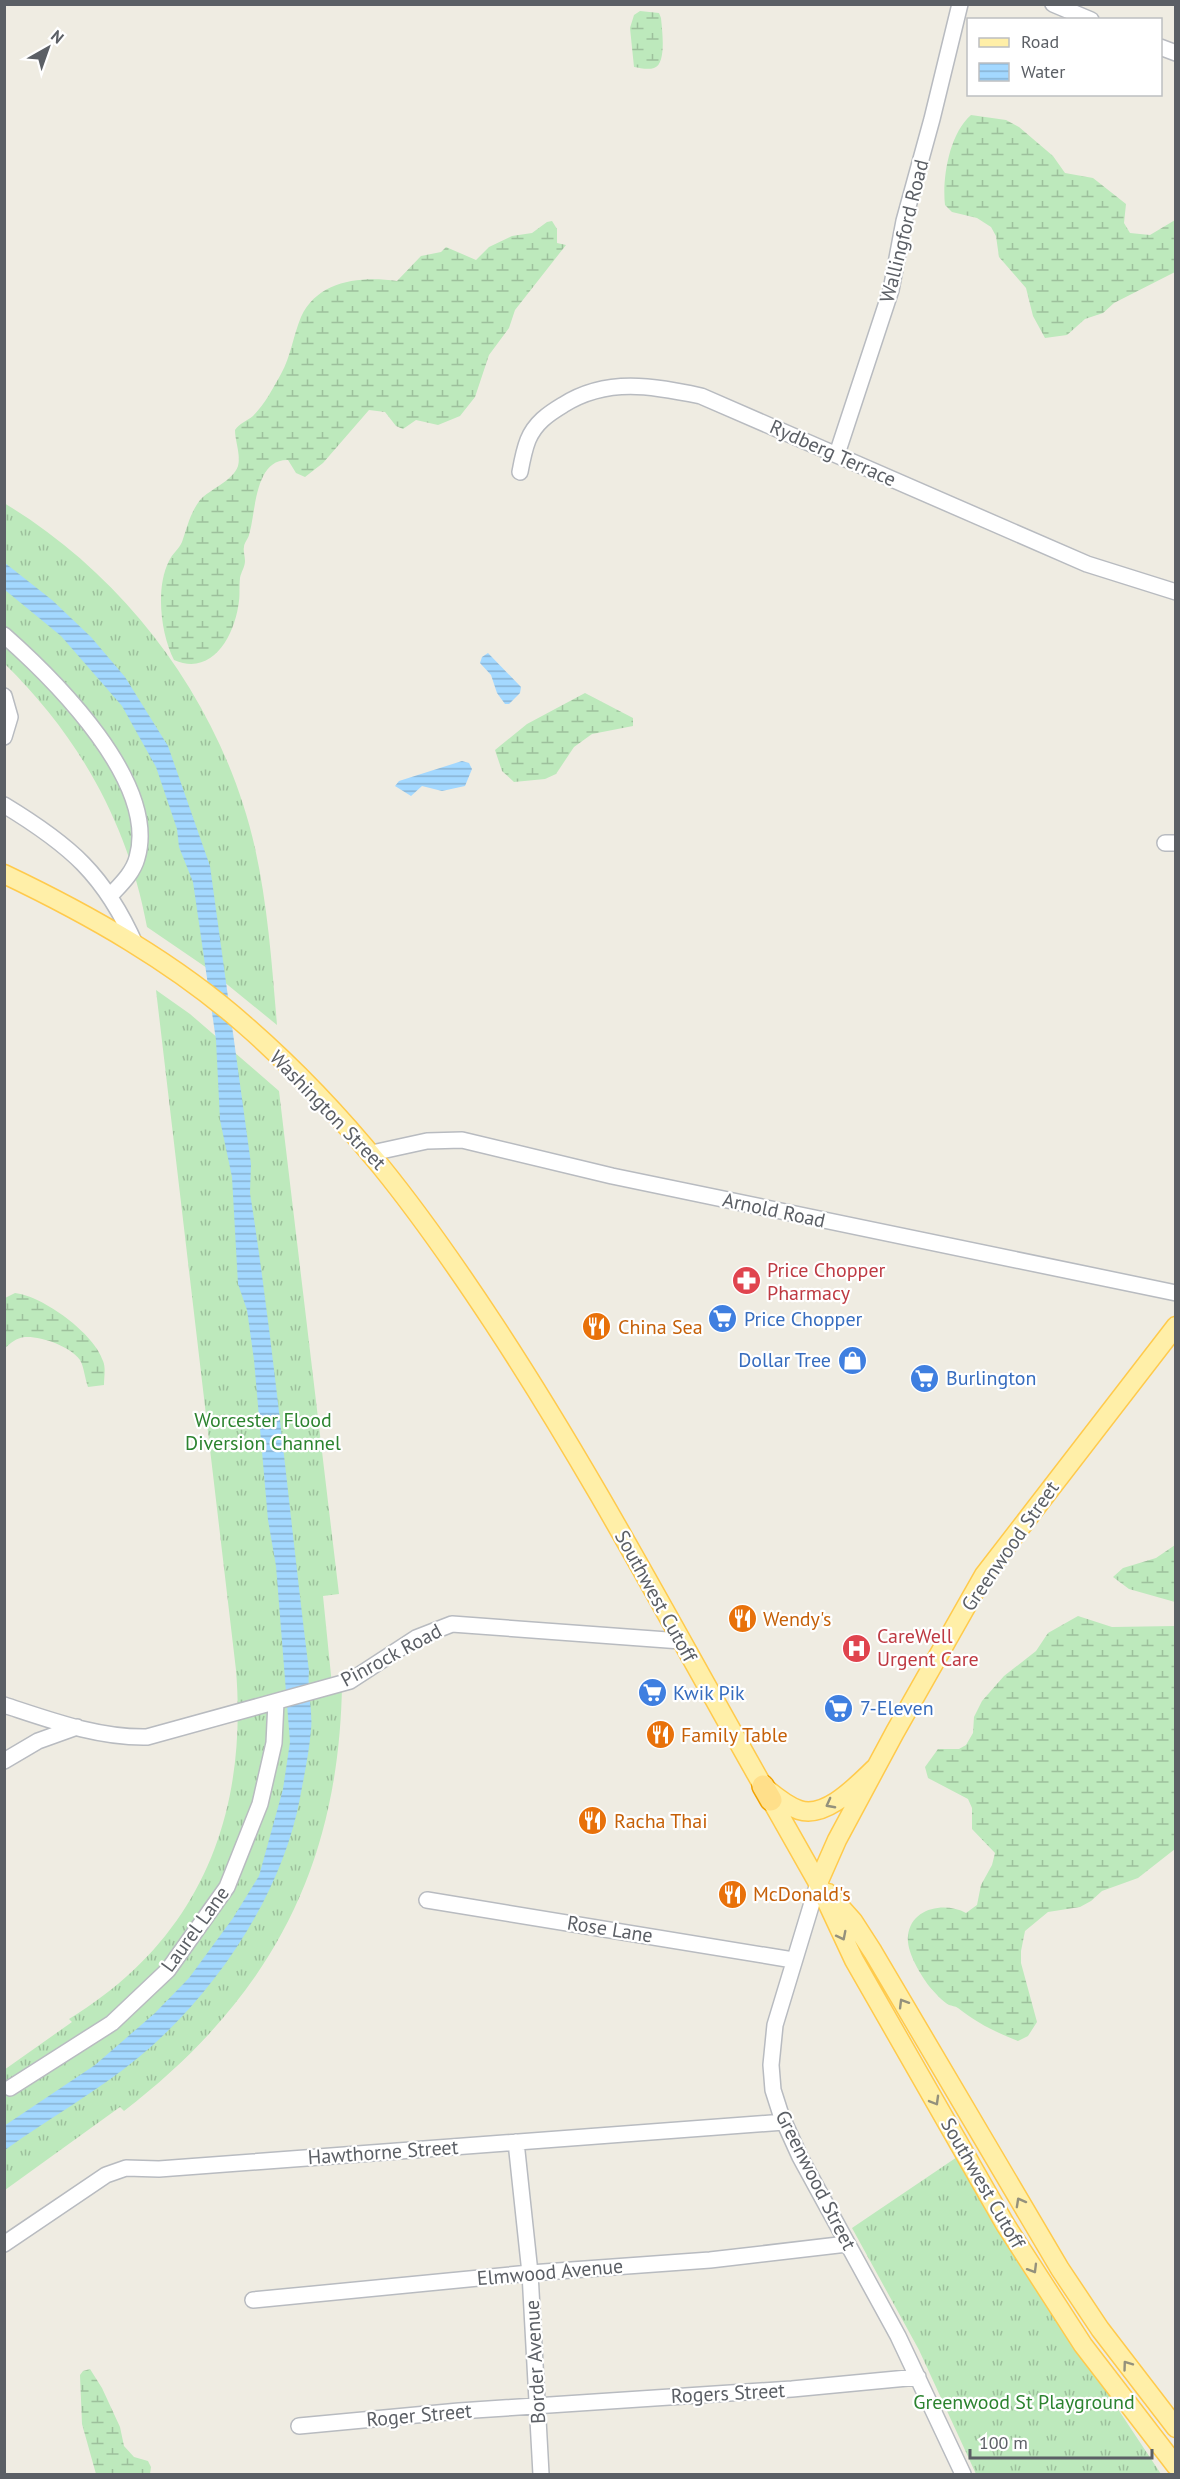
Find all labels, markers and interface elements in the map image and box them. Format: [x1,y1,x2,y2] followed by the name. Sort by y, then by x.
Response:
[18,18,78,78] north arrow
[967,18,1162,96] legend
[47,25,68,48] text: N
[1021,30,1059,53] text: Road
[1021,60,1065,83] text: Water
[874,157,934,305] street label: Wallingford Road
[766,414,900,492] street label: Rydberg Terrace
[264,1045,392,1176] street label: Washington Street
[720,1186,828,1234] street label: Arnold Road
[767,1257,886,1306] place label: Price Chopper Pharmacy
[730,1265,762,1297] pharmacy icon: Price Chopper Pharmacy
[707,1303,739,1335] supermarket icon: Price Chopper
[744,1306,863,1332] place label: Price Chopper
[581,1311,613,1343] restaurant icon: China Sea
[618,1314,703,1340] place label: China Sea
[836,1344,868,1376] shop icon: Dollar Tree
[738,1347,831,1373] place label: Dollar Tree
[909,1362,941,1394] supermarket icon: Burlington
[946,1365,1036,1391] place label: Burlington
[185,1407,341,1456] park label: Worcester Flood Diversion Channel
[955,1476,1065,1616] street label: Greenwood Street
[609,1526,704,1668] street label: Southwest Cutoff
[726,1603,758,1635] restaurant icon: Wendy's
[763,1606,831,1632] place label: Wendy's
[336,1618,446,1692] street label: Pinrock Road
[877,1623,979,1672] place label: CareWell Urgent Care
[840,1632,872,1664] hospital icon: CareWell Urgent Care
[636,1677,668,1709] supermarket icon: Kwik Pik
[673,1680,745,1706] place label: Kwik Pik
[823,1692,855,1724] supermarket icon: 7-Eleven
[860,1695,934,1721] place label: 7-Eleven
[644,1719,676,1751] restaurant icon: Family Table
[681,1722,788,1748] place label: Family Table
[825,1797,836,1808] one-way arrow
[577,1805,609,1837] restaurant icon: Racha Thai
[614,1808,708,1834] place label: Racha Thai
[716,1878,748,1910] restaurant icon: McDonald's
[155,1881,235,1977] street label: Laurel Lane
[753,1881,851,1907] place label: McDonald's
[565,1909,655,1949] street label: Rose Lane
[834,1930,846,1941] one-way arrow
[899,1999,910,2009] one-way arrow
[928,2095,939,2105] one-way arrow
[770,2106,862,2254] street label: Greenwood Street
[935,2113,1032,2254] street label: Southwest Cutoff
[307,2134,459,2170] street label: Hawthorne Street
[1016,2198,1027,2209] one-way arrow
[476,2253,624,2291] street label: Elmwood Avenue
[1026,2263,1038,2273] one-way arrow
[519,2299,551,2425] street label: Border Avenue
[1123,2361,1134,2372] one-way arrow
[670,2377,786,2409] street label: Rogers Street
[913,2389,1135,2415] park label: Greenwood St Playground
[365,2397,473,2433] street label: Roger Street
[970,2422,1152,2460] scale bar
[979,2431,1028,2454] text: 100 m

